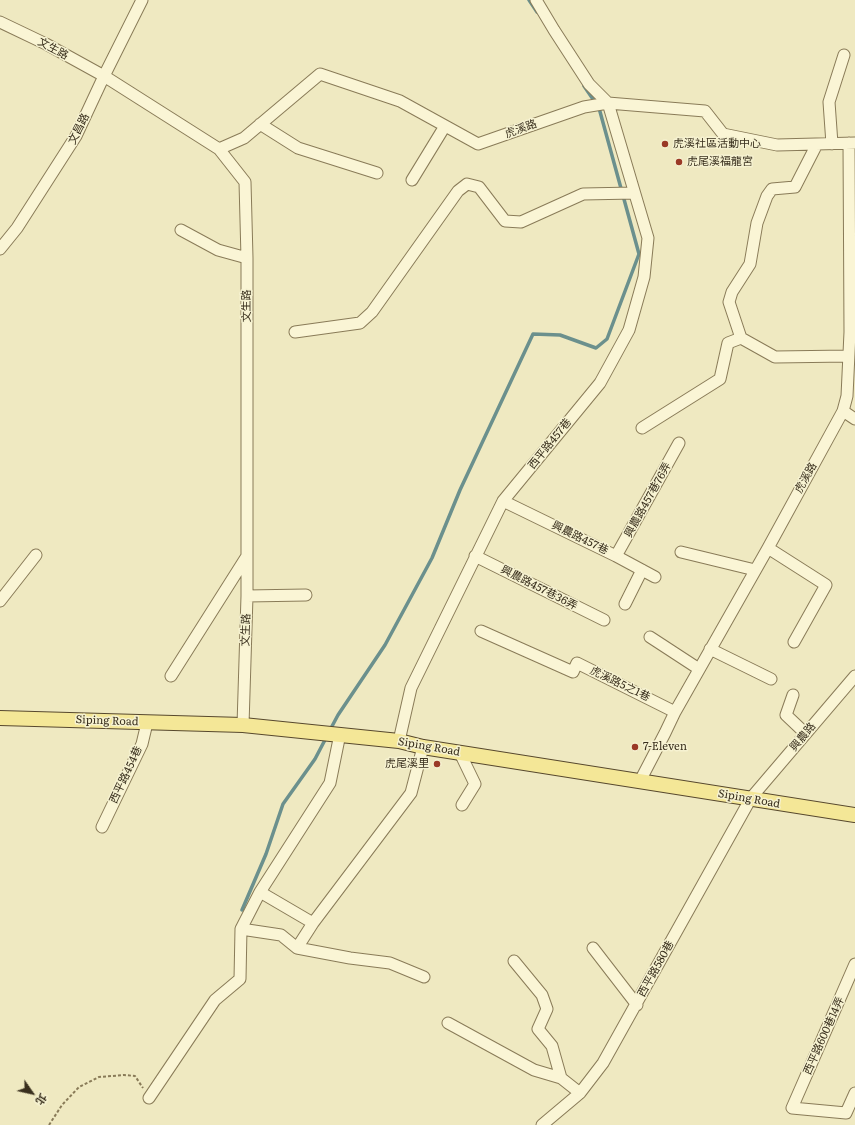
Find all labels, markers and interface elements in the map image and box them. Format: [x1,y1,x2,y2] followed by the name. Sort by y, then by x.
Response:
[35,35,71,63] street label: 文生路
[66,111,92,147] street label: 文昌路
[503,117,539,141] street label: 虎溪路
[673,137,761,151] place label: 虎溪社區活動中心
[660,139,670,149] marker: 虎溪社區活動中心
[687,155,753,169] place label: 虎尾溪福龍宮
[674,157,684,167] marker: 虎尾溪福龍宮
[240,290,254,322] street label: 文生路
[526,416,574,472] street label: 西平路457巷
[622,460,674,540] street label: 興農路457巷76弄
[792,460,820,496] street label: 虎溪路
[550,519,610,557] street label: 興農路457巷
[499,563,579,613] street label: 興農路457巷36弄
[239,613,253,647] street label: 文生路
[588,664,652,704] street label: 虎溪路5之1巷
[75,713,139,729] street label: Siping Road
[787,720,819,754] street label: 興農路
[397,735,461,759] street label: Siping Road
[643,740,687,754] place label: 7-Eleven
[630,742,640,752] marker: 7-Eleven
[107,744,145,806] street label: 西平路454巷
[385,757,429,771] place label: 虎尾溪里
[432,759,442,769] marker: 虎尾溪里
[717,787,781,811] street label: Siping Road
[635,939,677,999] street label: 西平路580巷
[801,995,847,1077] street label: 西平路600巷14弄
[12,1073,52,1113] north arrow
[32,1091,52,1109] text: 北

